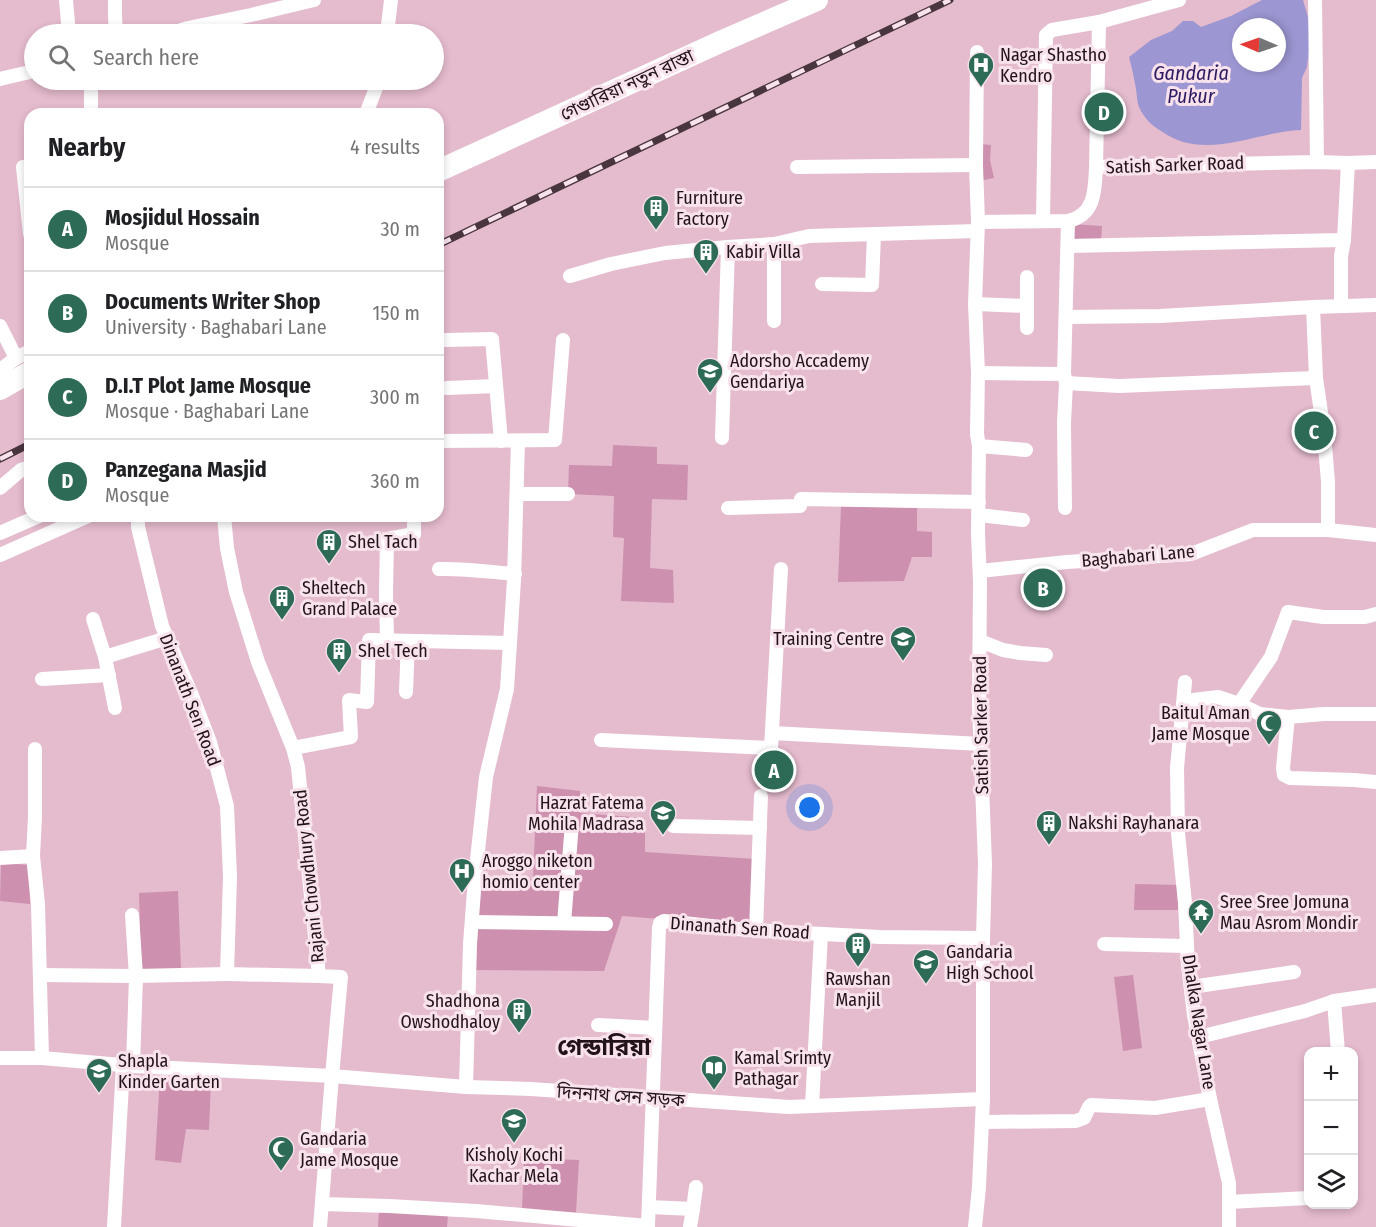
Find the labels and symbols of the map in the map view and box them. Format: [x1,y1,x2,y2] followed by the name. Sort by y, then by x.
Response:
[1232,18,1286,72] north arrow
[557,44,697,126] street label: গেণ্ডারিয়া নতুন রাস্তা
[1000,44,1107,87] place label: Nagar Shastho Kendro
[966,50,996,88] hospital icon: Nagar Shastho Kendro
[1153,61,1229,108] water label: Gandaria Pukur
[1084,90,1124,134] pin: D
[1105,152,1245,178] street label: Satish Sarker Road
[676,187,743,230] place label: Furniture Factory
[641,193,671,231] building icon: Furniture Factory
[691,237,721,275] building icon: Kabir Villa
[726,241,801,263] place label: Kabir Villa
[730,350,869,393] place label: Adorsho Accademy Gendariya
[695,356,725,394] school or university icon: Adorsho Accademy Gendariya
[1294,408,1334,454] pin: C
[314,527,344,565] building icon: Shel Tach
[348,531,418,553] place label: Shel Tach
[1080,540,1196,572] street label: Baghabari Lane
[1024,566,1062,610] pin: B
[302,577,397,620] place label: Sheltech Grand Palace
[267,583,297,621] building icon: Sheltech Grand Palace
[888,624,918,662] school or university icon: Training Centre
[773,628,884,650] place label: Training Centre
[155,631,225,769] street label: Dinanath Sen Road
[324,636,354,674] building icon: Shel Tech
[358,640,428,662] place label: Shel Tech
[969,656,993,794] street label: Satish Sarker Road
[1151,702,1250,745] place label: Baitul Aman Jame Mosque
[1254,708,1284,746] mosque icon: Baitul Aman Jame Mosque
[754,748,794,792] pin: A
[289,788,329,964] street label: Rajani Chowdhury Road
[528,792,644,835] place label: Hazrat Fatema Mohila Madrasa
[795,793,824,822] your location
[648,798,678,836] school or university icon: Hazrat Fatema Mohila Madrasa
[1034,808,1064,846] building icon: Nakshi Rayhanara
[1068,812,1200,834] place label: Nakshi Rayhanara
[482,850,593,893] place label: Aroggo niketon homio center
[447,856,477,894] hospital icon: Aroggo niketon homio center
[1220,891,1359,934] place label: Sree Sree Jomuna Mau Asrom Mondir
[1186,897,1216,935] temple icon: Sree Sree Jomuna Mau Asrom Mondir
[669,912,811,944] street label: Dinanath Sen Road
[843,930,873,968] building icon: Rawshan Manjil
[946,941,1034,984] place label: Gandaria High School
[911,947,941,985] school or university icon: Gandaria High School
[1177,953,1221,1091] street label: Dhalka Nagar Lane
[825,968,891,1011] place label: Rawshan Manjil
[400,990,500,1033] place label: Shadhona Owshodhaloy
[504,996,534,1034] building icon: Shadhona Owshodhaloy
[557,1033,652,1061] district label: গেন্ডারিয়া
[734,1047,831,1090] place label: Kamal Srimty Pathagar
[118,1050,220,1093] place label: Shapla Kinder Garten
[699,1053,729,1091] library icon: Kamal Srimty Pathagar
[84,1056,114,1094] school or university icon: Shapla Kinder Garten
[555,1080,686,1111] street label: দিননাথ সেন সড়ক
[499,1106,529,1144] school or university icon: Kisholy Kochi Kachar Mela
[300,1128,399,1171] place label: Gandaria Jame Mosque
[266,1134,296,1172] mosque icon: Gandaria Jame Mosque
[465,1144,563,1187] place label: Kisholy Kochi Kachar Mela

